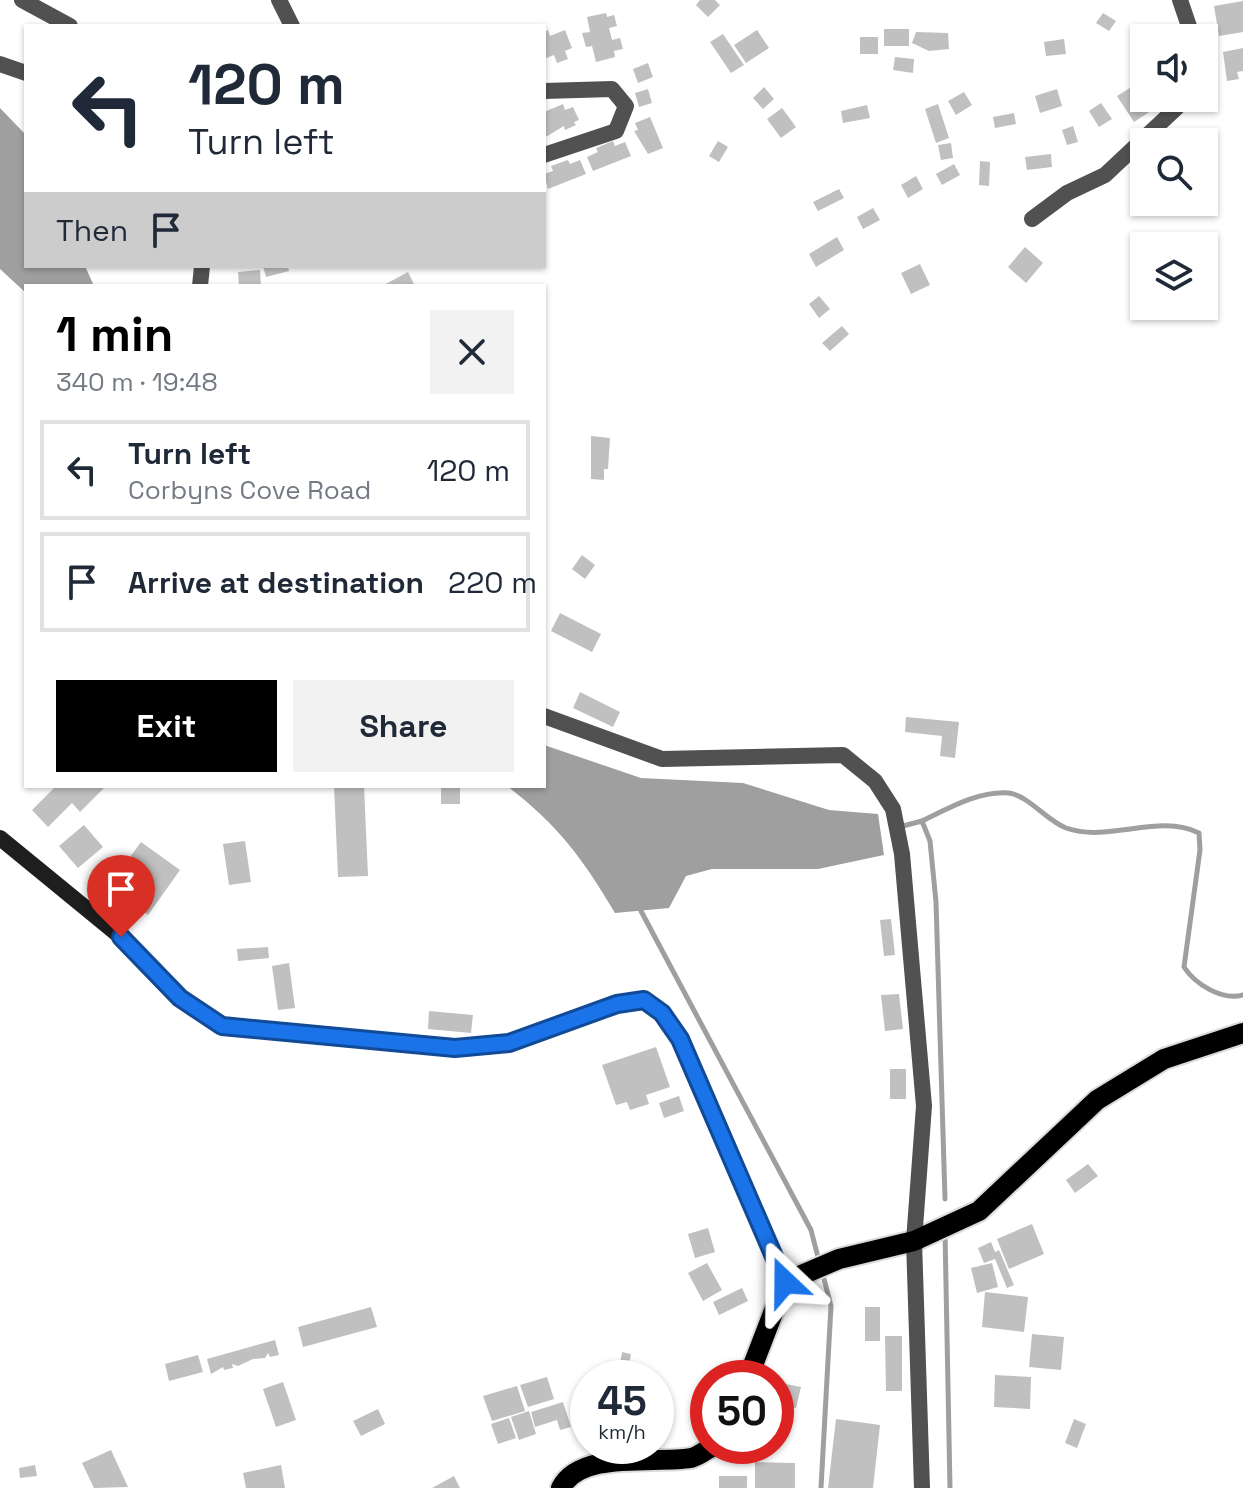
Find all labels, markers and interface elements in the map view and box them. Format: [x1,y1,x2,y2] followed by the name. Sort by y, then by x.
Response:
[1130,24,1218,320] map controls
[1130,24,1218,112] button: sound
[188,49,345,120] text: 120 m
[56,56,160,160] icon: left
[188,119,335,165] text: Turn left
[1130,128,1218,216] button: search
[144,208,188,252] icon: arrive
[56,211,128,250] text: Then
[1130,232,1218,320] button: layers
[56,304,173,365] text: 1 min
[430,310,514,394] button: close
[56,365,218,399] text: 340 m · 19:48
[128,434,251,473] text: Turn left
[60,448,104,492] icon: left
[427,451,510,490] text: 120 m
[128,473,371,507] text: Corbyns Cove Road
[60,560,104,604] icon: arrive
[128,563,424,602] text: Arrive at destination
[448,563,537,602] text: 220 m
[56,680,277,772] button: Exit
[293,680,514,772] button: Share
[87,855,155,937] pin
[99,867,143,911] icon: arrive
[743,1240,827,1324] position arrow
[690,1360,794,1464] speed limit sign: 50
[597,1376,647,1427] text: 45
[598,1419,646,1445] text: km/h

